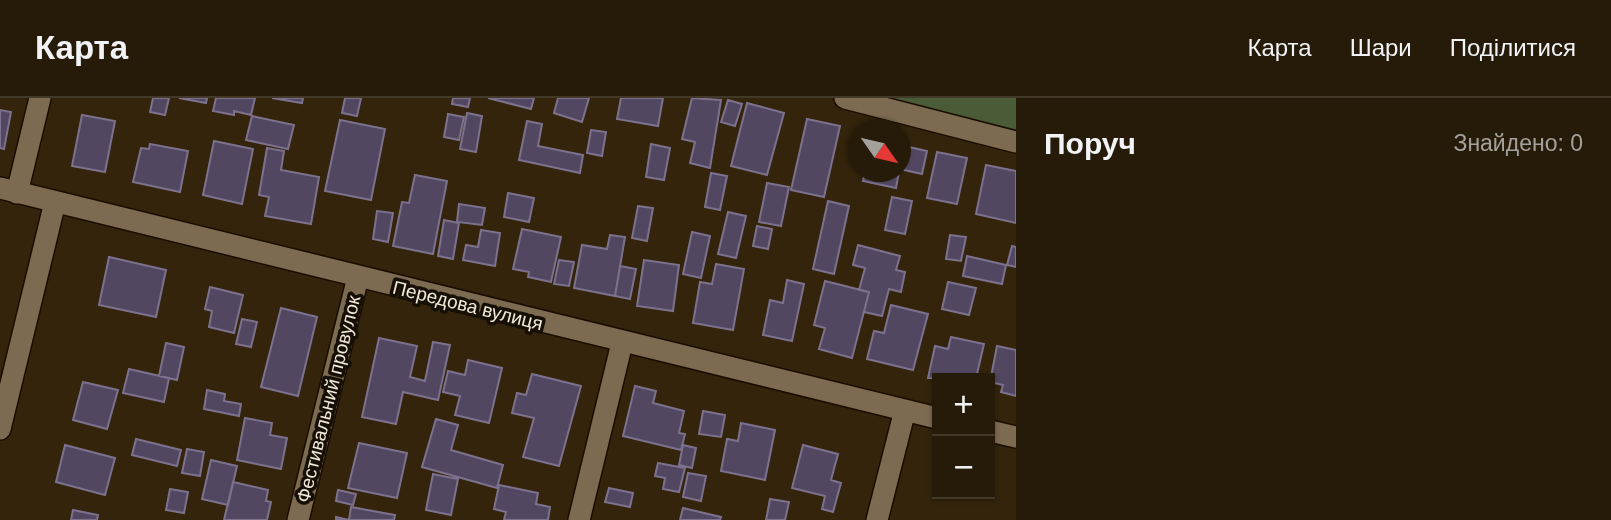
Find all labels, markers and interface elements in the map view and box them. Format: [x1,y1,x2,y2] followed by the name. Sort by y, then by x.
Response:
[35,29,128,66] text: Карта
[1247,34,1312,61] text: Карта
[1350,34,1412,61] text: Шари
[1450,34,1576,61] text: Поділитися
[848,119,911,182] north arrow
[1044,127,1136,160] text: Поруч
[1453,130,1583,156] text: Знайдено: 0
[391,277,545,334] street label: Передова вулиця
[293,293,365,505] street label: Фестивальний провулок
[932,373,995,499] map controls
[932,373,995,436] button: +
[932,436,995,499] button: −

